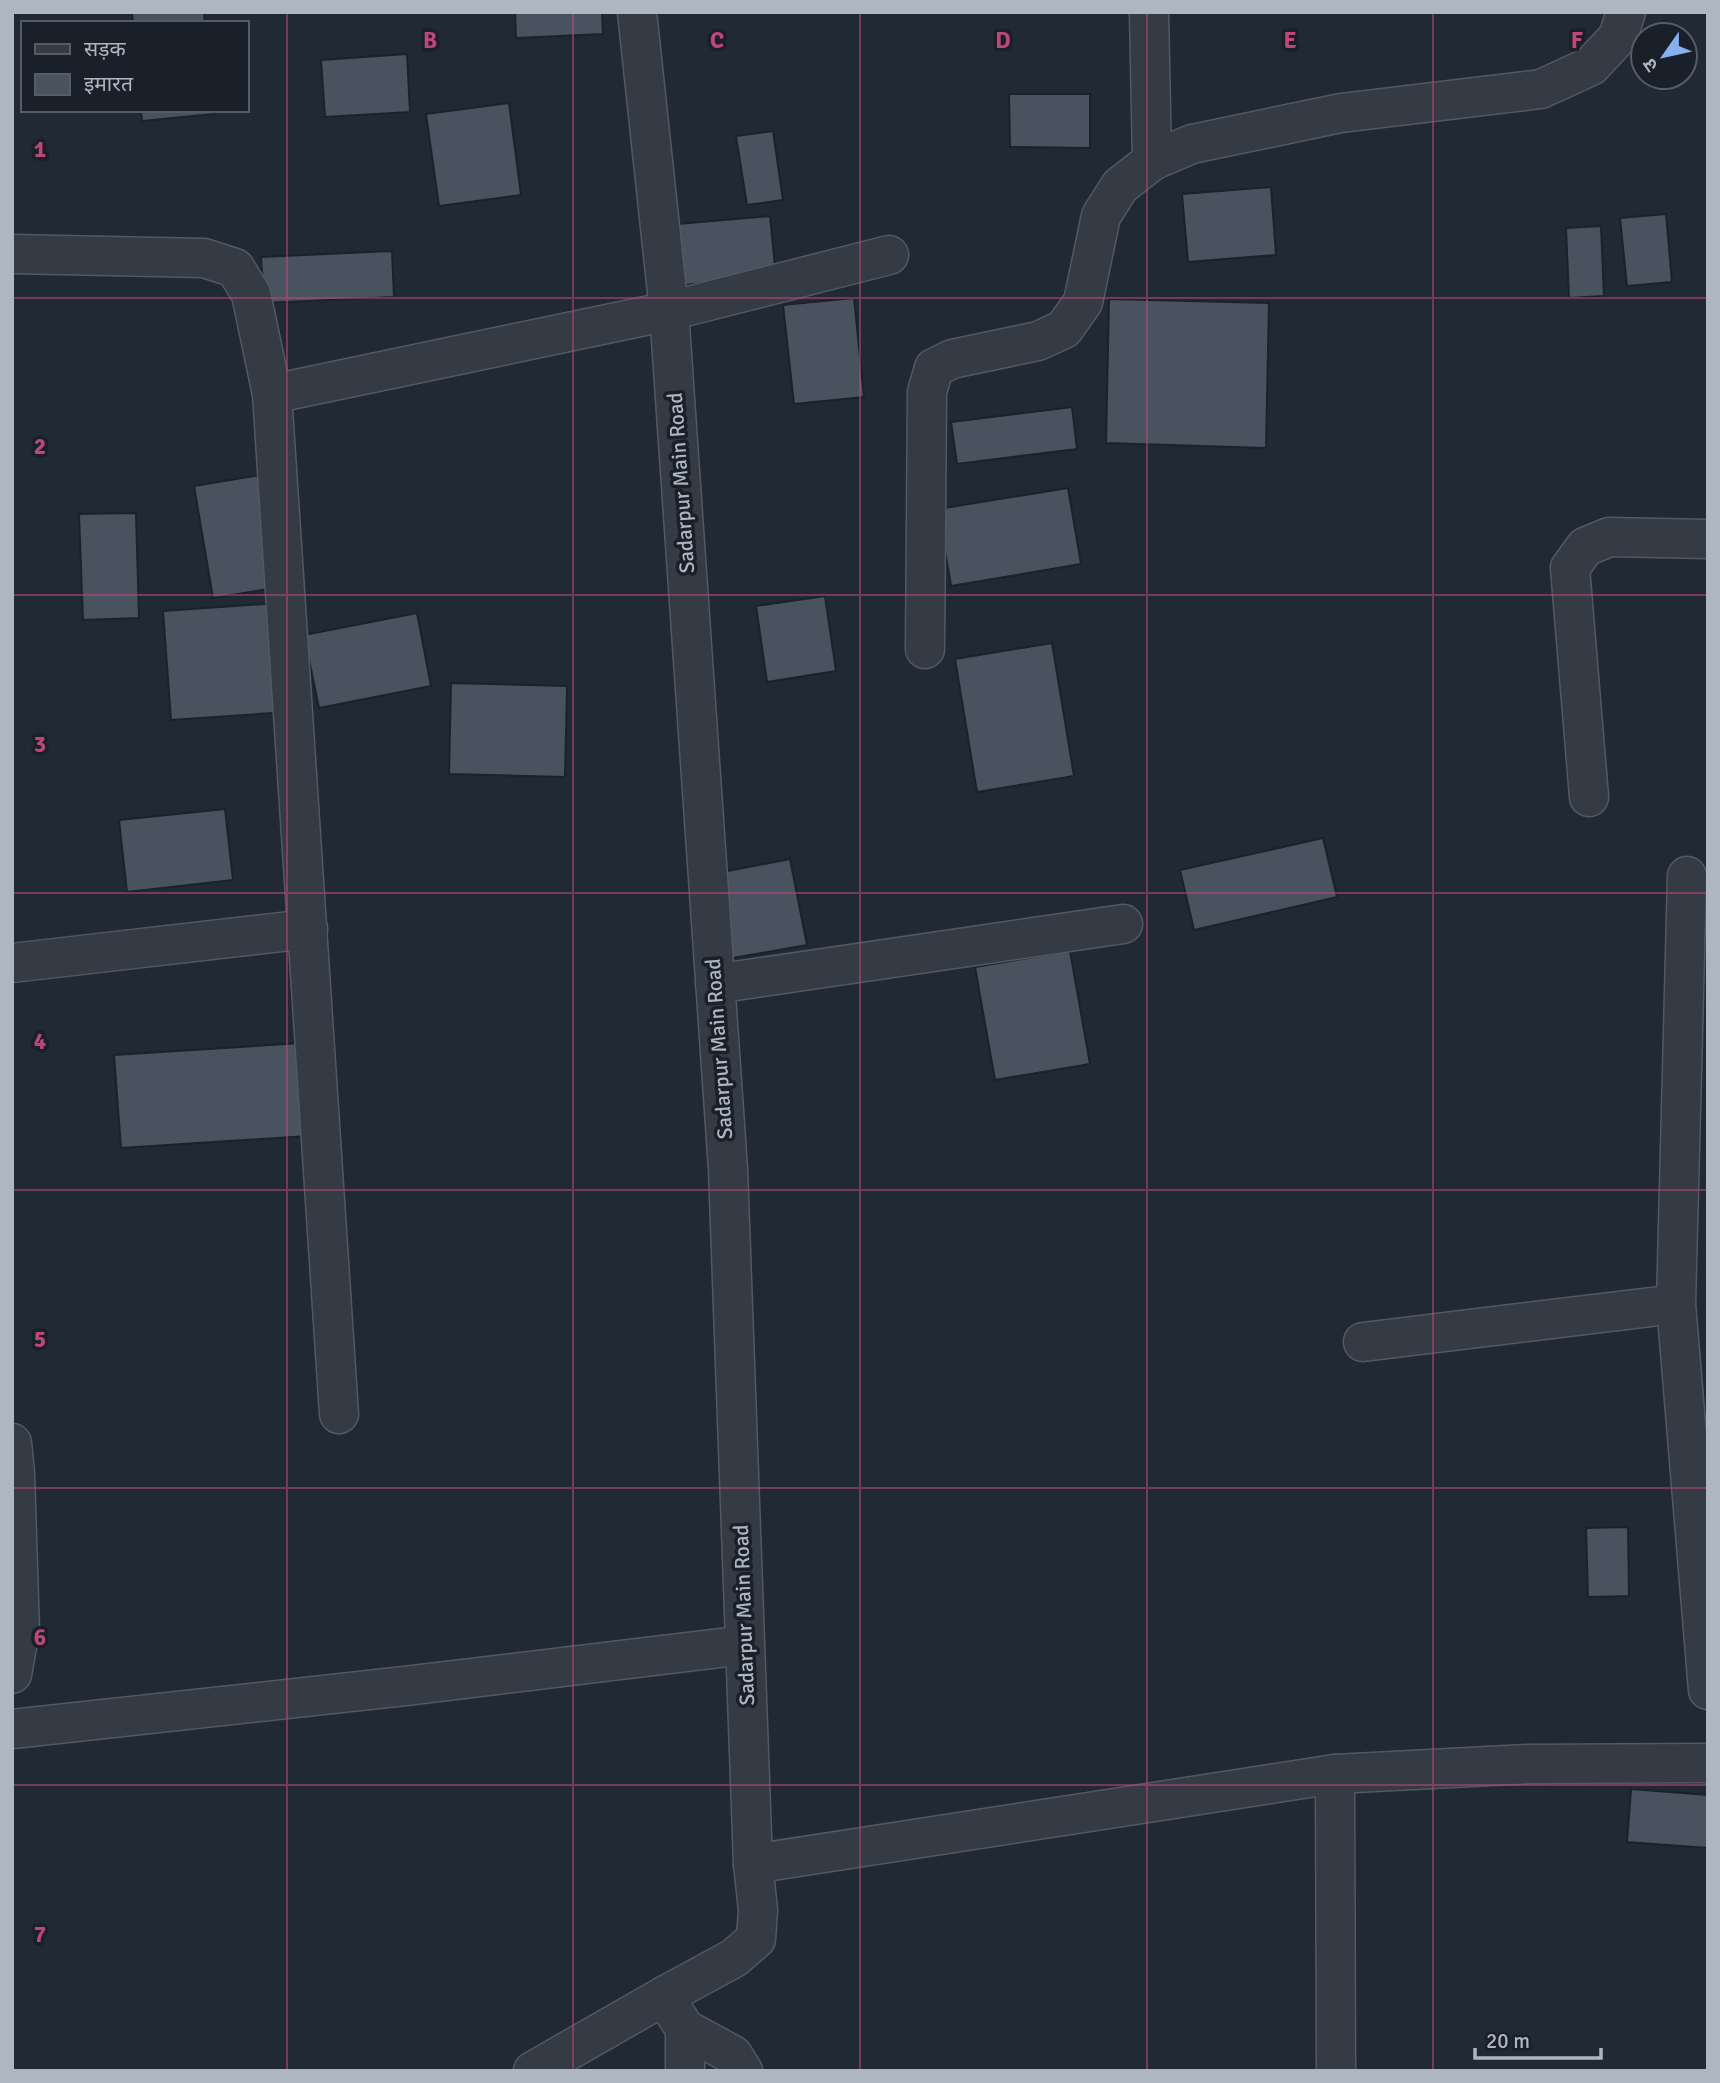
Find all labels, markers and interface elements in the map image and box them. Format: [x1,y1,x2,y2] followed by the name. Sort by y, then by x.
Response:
[21,21,248,112] legend
[1629,21,1699,91] north arrow
[423,26,437,55] text: B
[710,26,724,55] text: C
[995,26,1011,55] text: D
[1283,26,1297,55] text: E
[1571,26,1583,55] text: F
[84,36,126,62] text: सड़क
[1637,53,1664,76] text: उ
[84,71,134,97] text: इमारत
[34,135,46,164] text: 1
[662,392,700,574] street label: Sadarpur Main Road
[34,432,46,461] text: 2
[34,730,46,759] text: 3
[700,958,738,1140] street label: Sadarpur Main Road
[34,1027,46,1056] text: 4
[34,1325,46,1354] text: 5
[728,1524,760,1706] street label: Sadarpur Main Road
[34,1623,46,1652] text: 6
[34,1920,46,1949] text: 7
[1475,2016,1601,2060] scale bar
[1486,2028,1530,2054] text: 20 m

